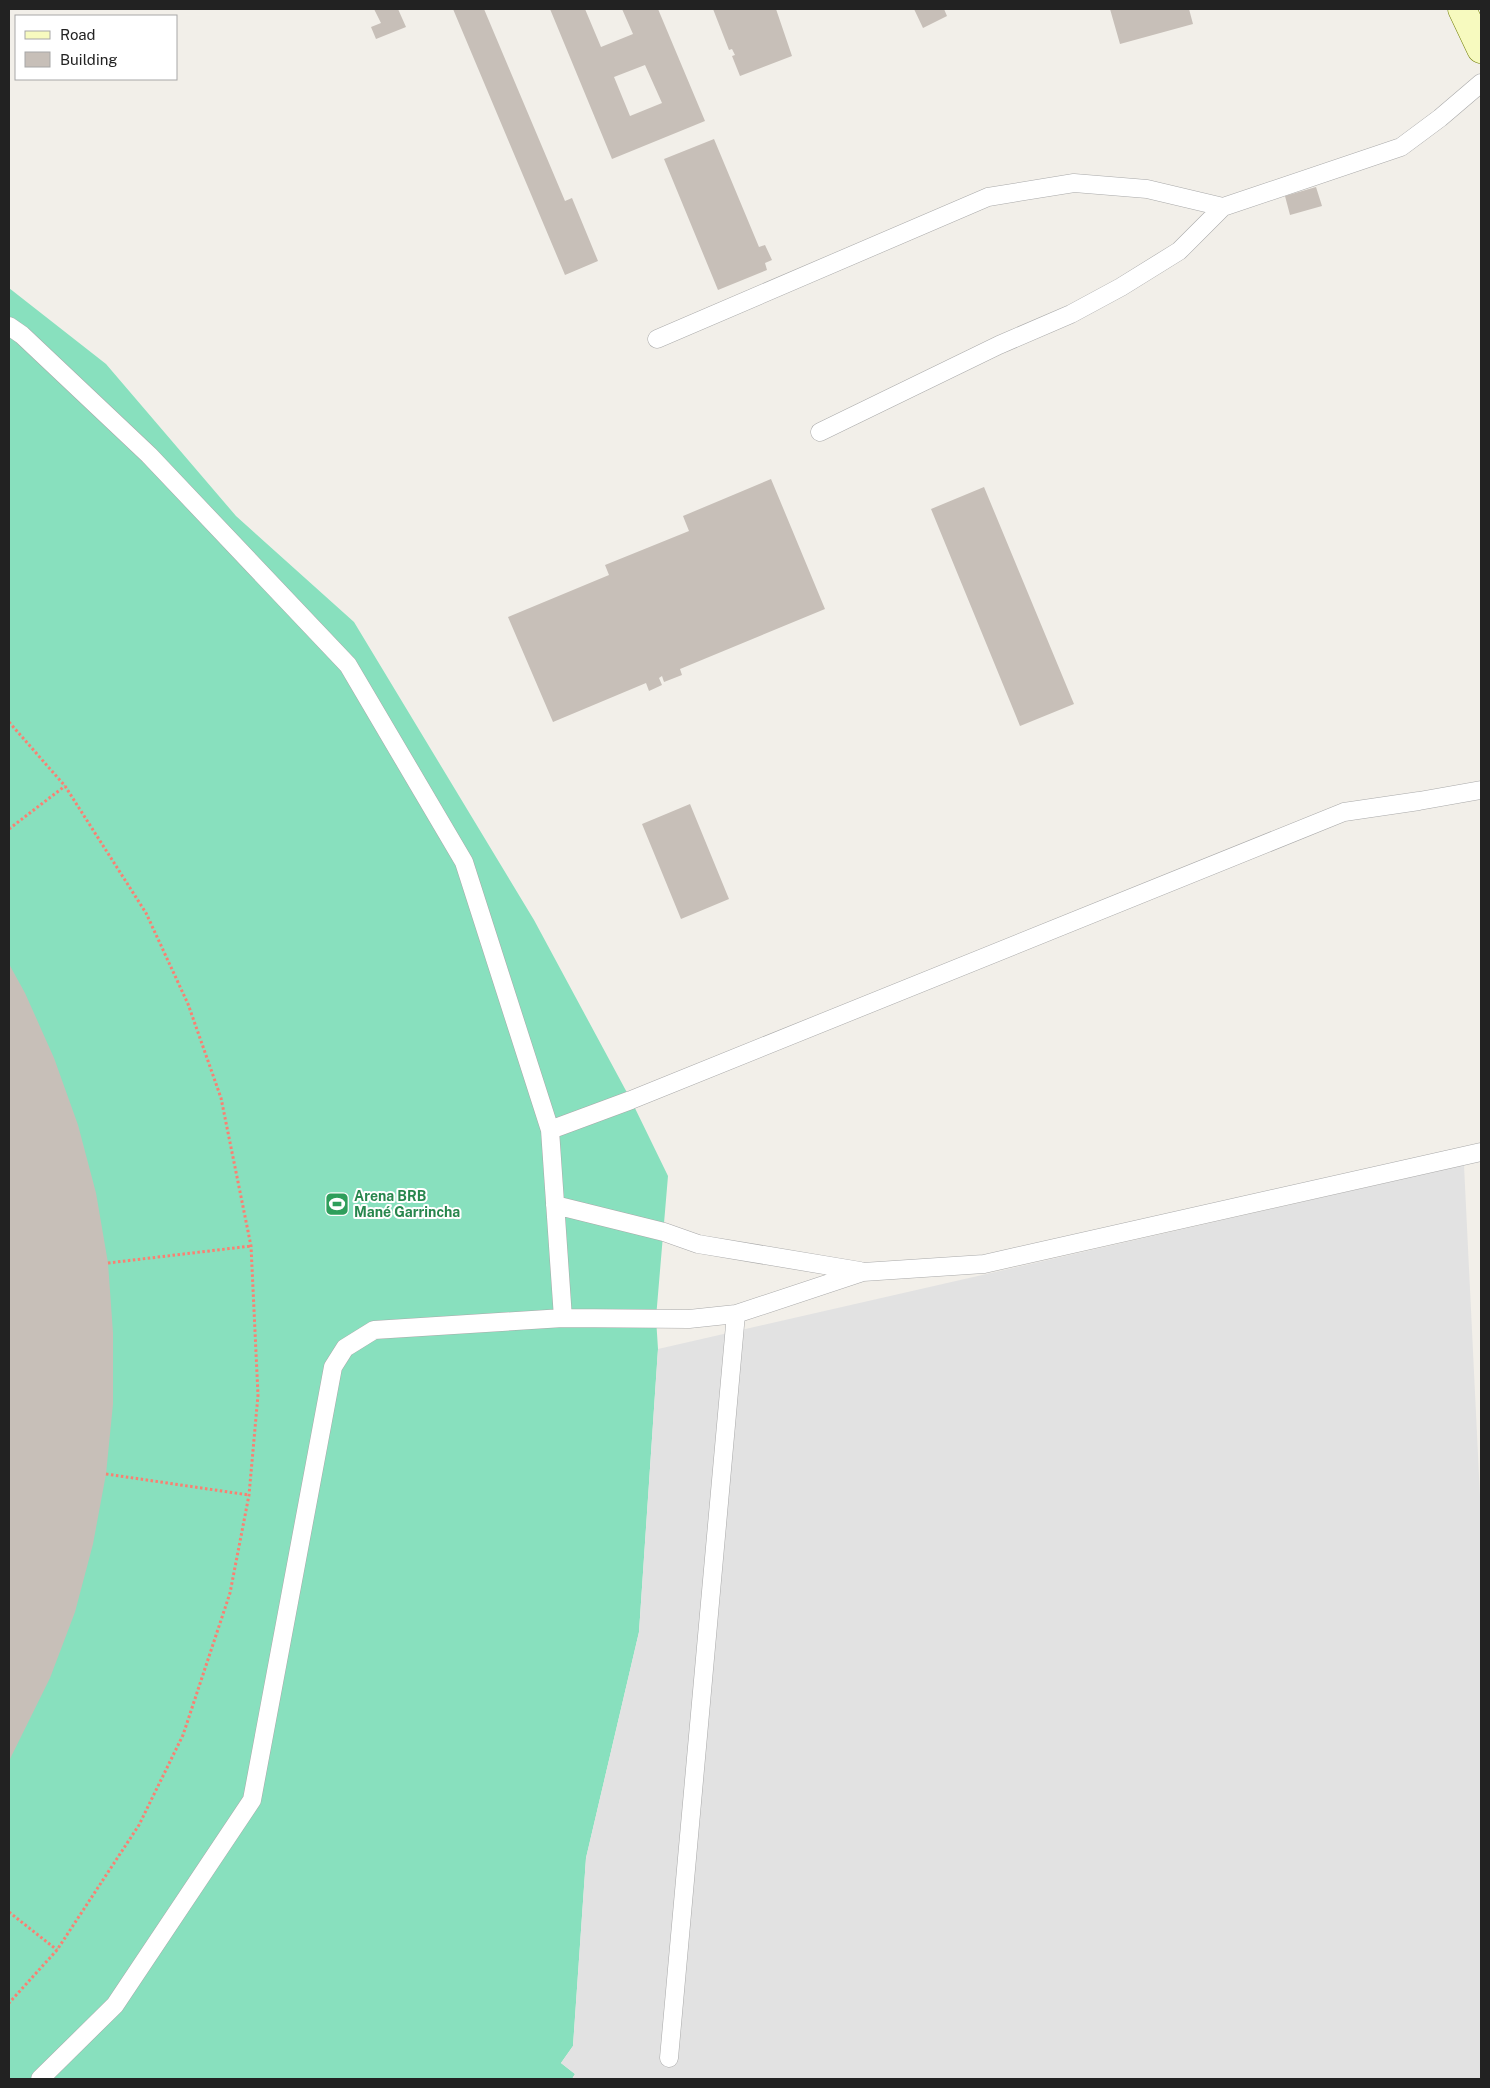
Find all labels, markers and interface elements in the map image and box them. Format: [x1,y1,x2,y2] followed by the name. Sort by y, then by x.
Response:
[15,15,178,80] legend
[60,26,96,43] text: Road
[60,51,118,68] text: Building
[354,1188,460,1220] place label: Arena BRB Mané Garrincha
[324,1191,350,1217] sports icon: Arena BRB Mané Garrincha

